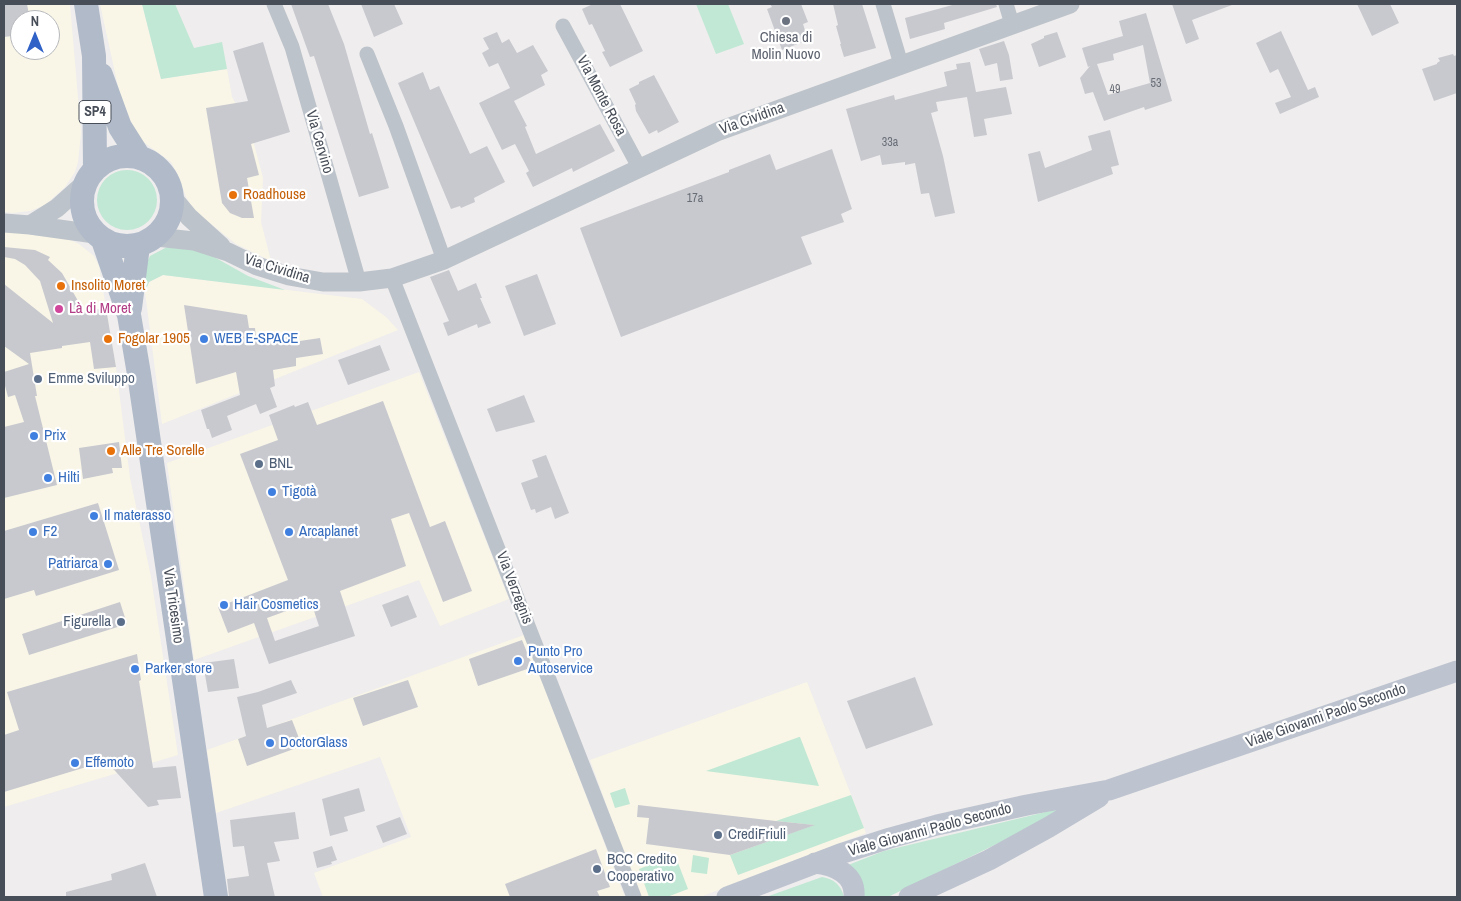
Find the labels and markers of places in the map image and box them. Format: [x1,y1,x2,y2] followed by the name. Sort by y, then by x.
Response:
[780,15,792,27] marker: Chiesa di Molin Nuovo
[751,29,821,64] place label: Chiesa di Molin Nuovo
[243,186,306,204] place label: Roadhouse
[227,189,239,201] marker: Roadhouse
[71,277,146,295] place label: Insolito Moret
[55,280,67,292] marker: Insolito Moret
[69,300,131,318] place label: Là di Moret
[53,303,65,315] marker: Là di Moret
[118,330,190,348] place label: Fogolar 1905
[214,330,299,348] place label: WEB E-SPACE
[102,333,114,345] marker: Fogolar 1905
[198,333,210,345] marker: WEB E-SPACE
[48,370,135,388] place label: Emme Sviluppo
[32,373,44,385] marker: Emme Sviluppo
[44,427,66,445] place label: Prix
[28,430,40,442] marker: Prix
[121,442,205,460] place label: Alle Tre Sorelle
[105,445,117,457] marker: Alle Tre Sorelle
[269,455,293,473] place label: BNL
[253,458,265,470] marker: BNL
[58,469,80,487] place label: Hilti
[42,472,54,484] marker: Hilti
[282,483,317,501] place label: Tigotà
[266,486,278,498] marker: Tigotà
[104,507,171,525] place label: Il materasso
[88,510,100,522] marker: Il materasso
[43,523,57,541] place label: F2
[299,523,358,541] place label: Arcaplanet
[27,526,39,538] marker: F2
[283,526,295,538] marker: Arcaplanet
[48,555,98,573] place label: Patriarca
[102,558,114,570] marker: Patriarca
[234,596,319,614] place label: Hair Cosmetics
[218,599,230,611] marker: Hair Cosmetics
[63,613,111,631] place label: Figurella
[115,616,127,628] marker: Figurella
[528,643,593,678] place label: Punto Pro Autoservice
[512,655,524,667] marker: Punto Pro Autoservice
[145,660,212,678] place label: Parker store
[129,663,141,675] marker: Parker store
[280,734,348,752] place label: DoctorGlass
[264,737,276,749] marker: DoctorGlass
[85,754,134,772] place label: Effemoto
[69,757,81,769] marker: Effemoto
[728,826,786,844] place label: CrediFriuli
[712,829,724,841] marker: CrediFriuli
[607,851,677,886] place label: BCC Credito Cooperativo
[591,863,603,875] marker: BCC Credito Cooperativo

